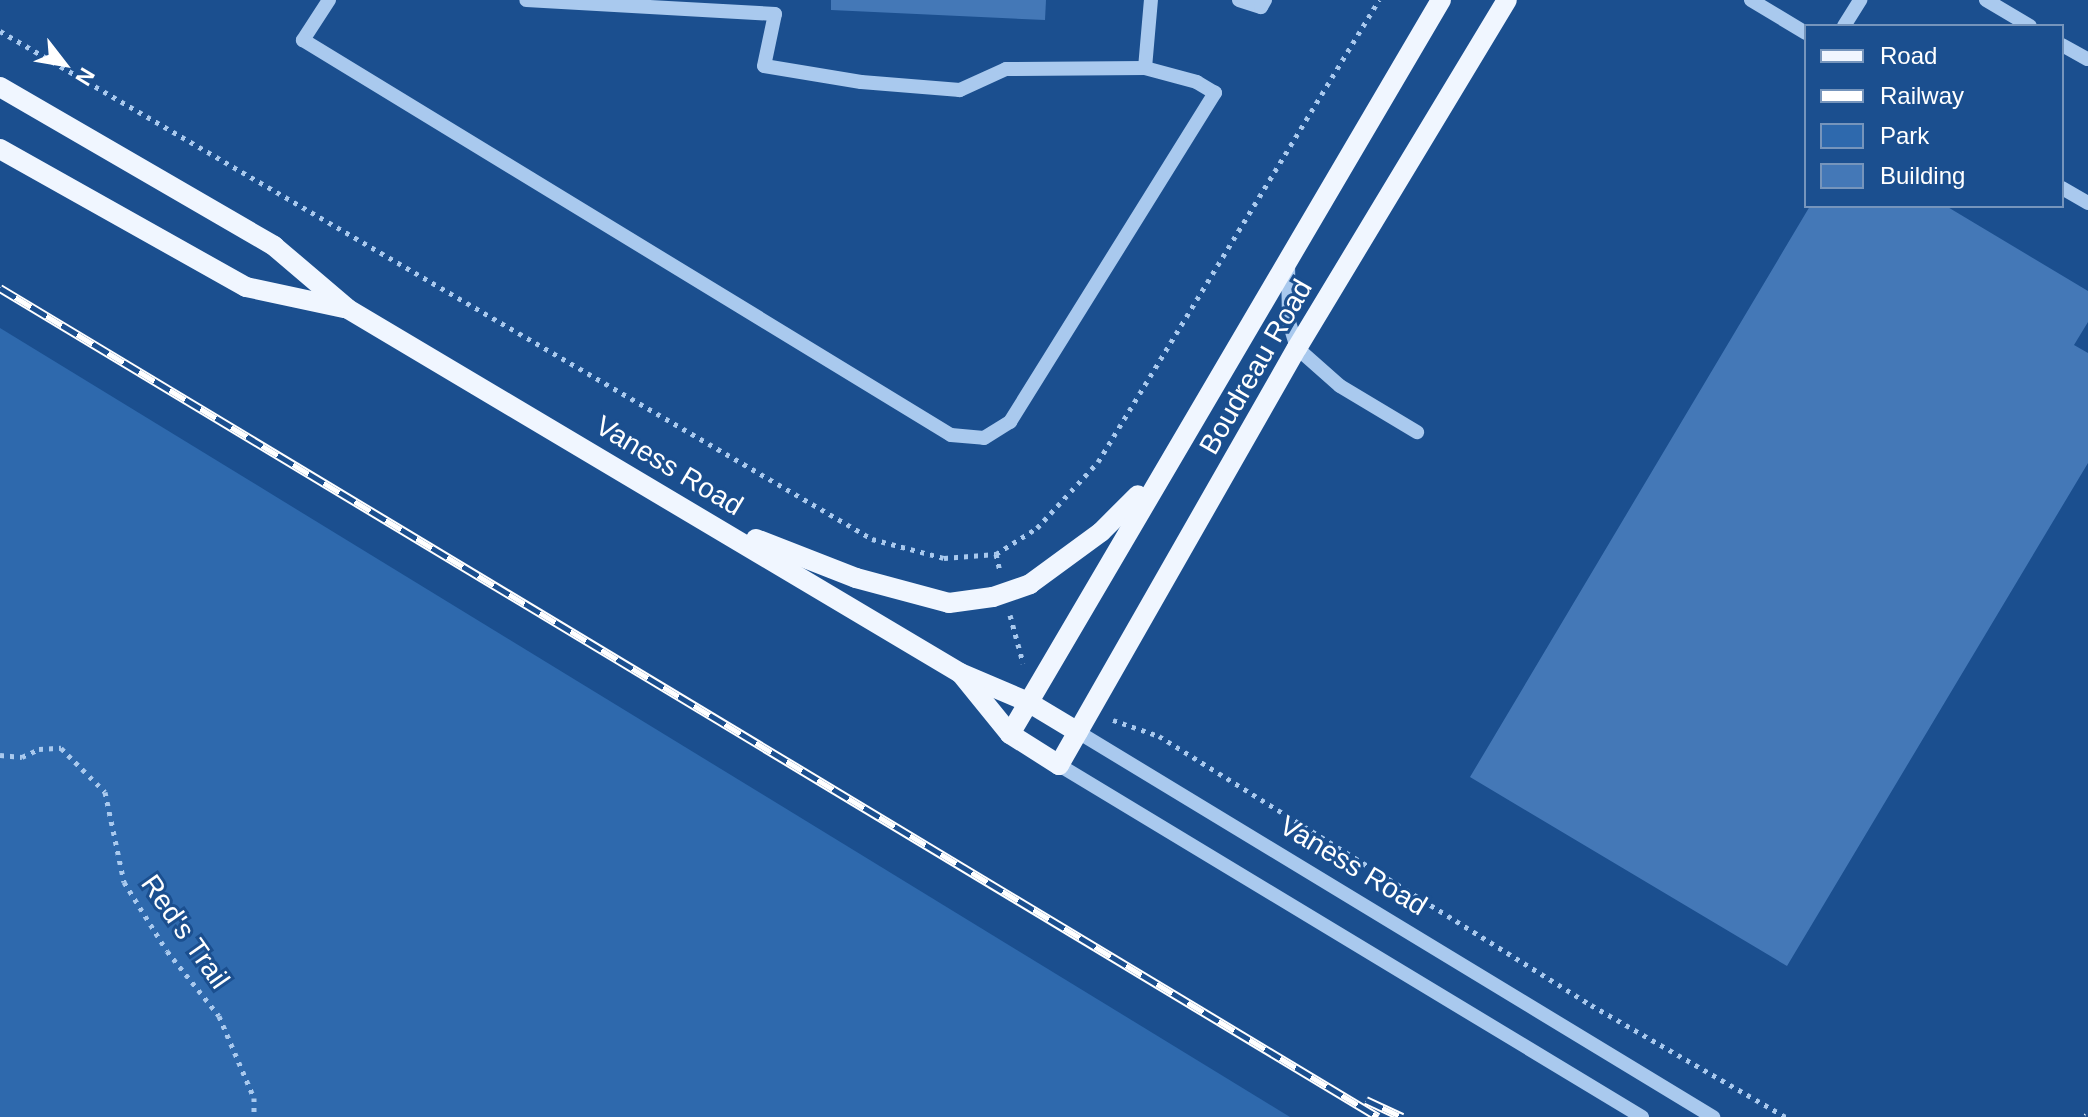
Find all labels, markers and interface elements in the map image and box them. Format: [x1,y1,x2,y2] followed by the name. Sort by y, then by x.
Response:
[24,24,104,104] north arrow
[1804,24,2064,208] legend
[1880,42,1937,69] text: Road
[70,63,100,90] text: N
[1880,82,1964,109] text: Railway
[1880,122,1929,149] text: Park
[1880,162,1965,189] text: Building
[1192,274,1320,460] street label: Boudreau Road
[589,409,749,523] street label: Vaness Road
[1273,809,1433,923] street label: Vaness Road
[133,868,237,996] street label: Red's Trail

